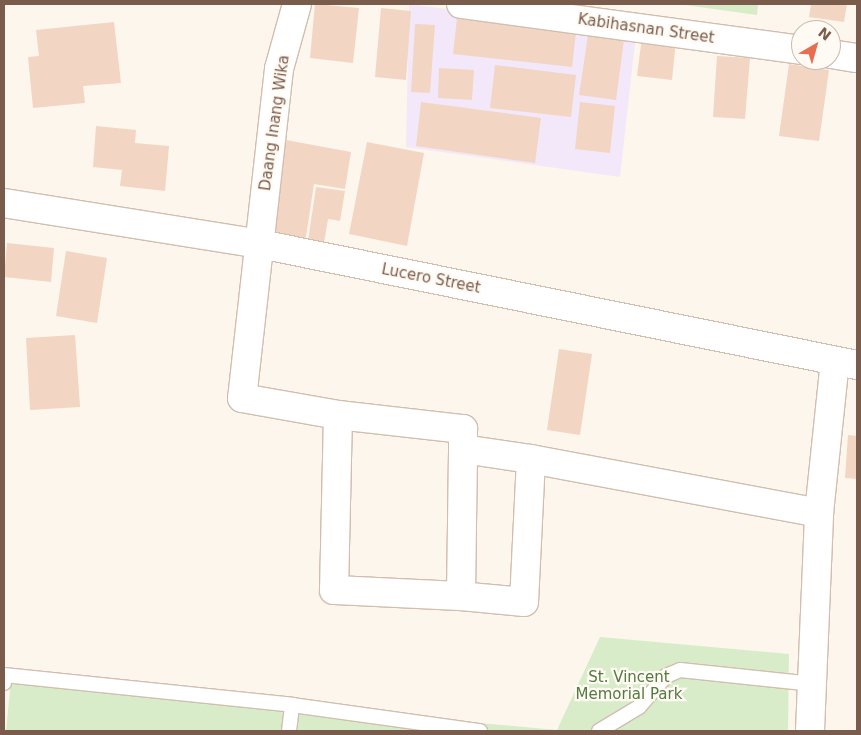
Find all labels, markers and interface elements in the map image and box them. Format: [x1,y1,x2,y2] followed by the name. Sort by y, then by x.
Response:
[577,11,715,47] street label: Kabihasnan Street
[791,20,841,70] north arrow
[815,24,834,44] text: N
[257,54,293,192] street label: Daang Inang Wika
[380,261,482,297] street label: Lucero Street
[576,668,682,703] park label: St. Vincent Memorial Park

